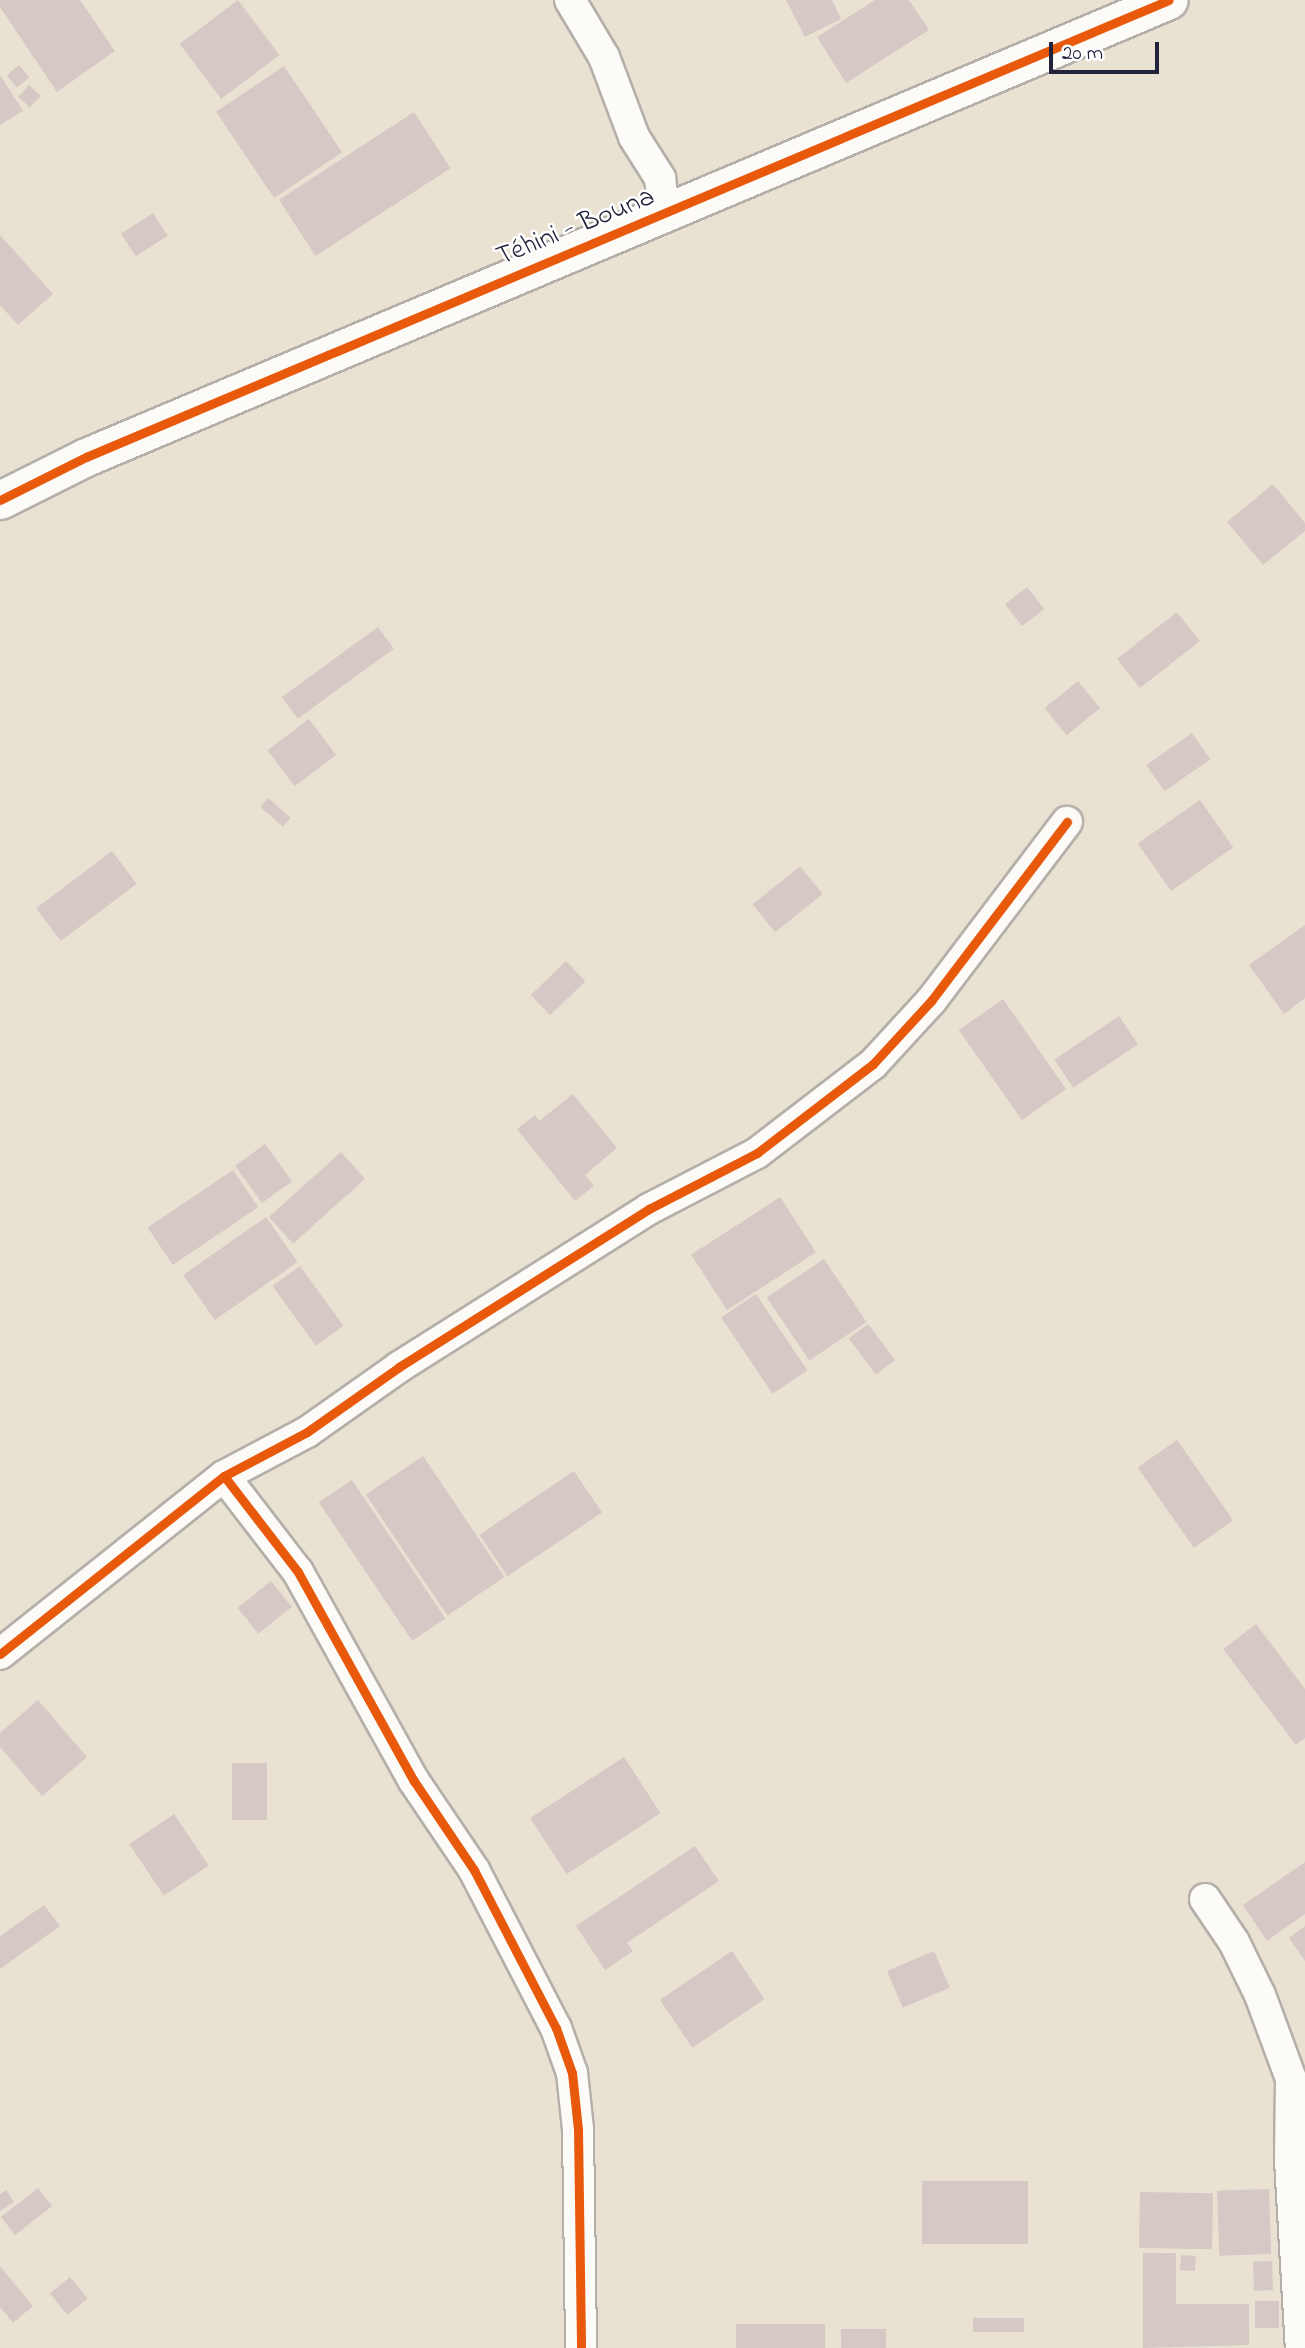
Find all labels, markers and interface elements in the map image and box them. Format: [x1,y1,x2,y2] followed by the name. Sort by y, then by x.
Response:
[1053,28,1163,72] scale bar
[1062,39,1103,69] text: 20 m
[492,181,660,275] street label: Téhini - Bouna

